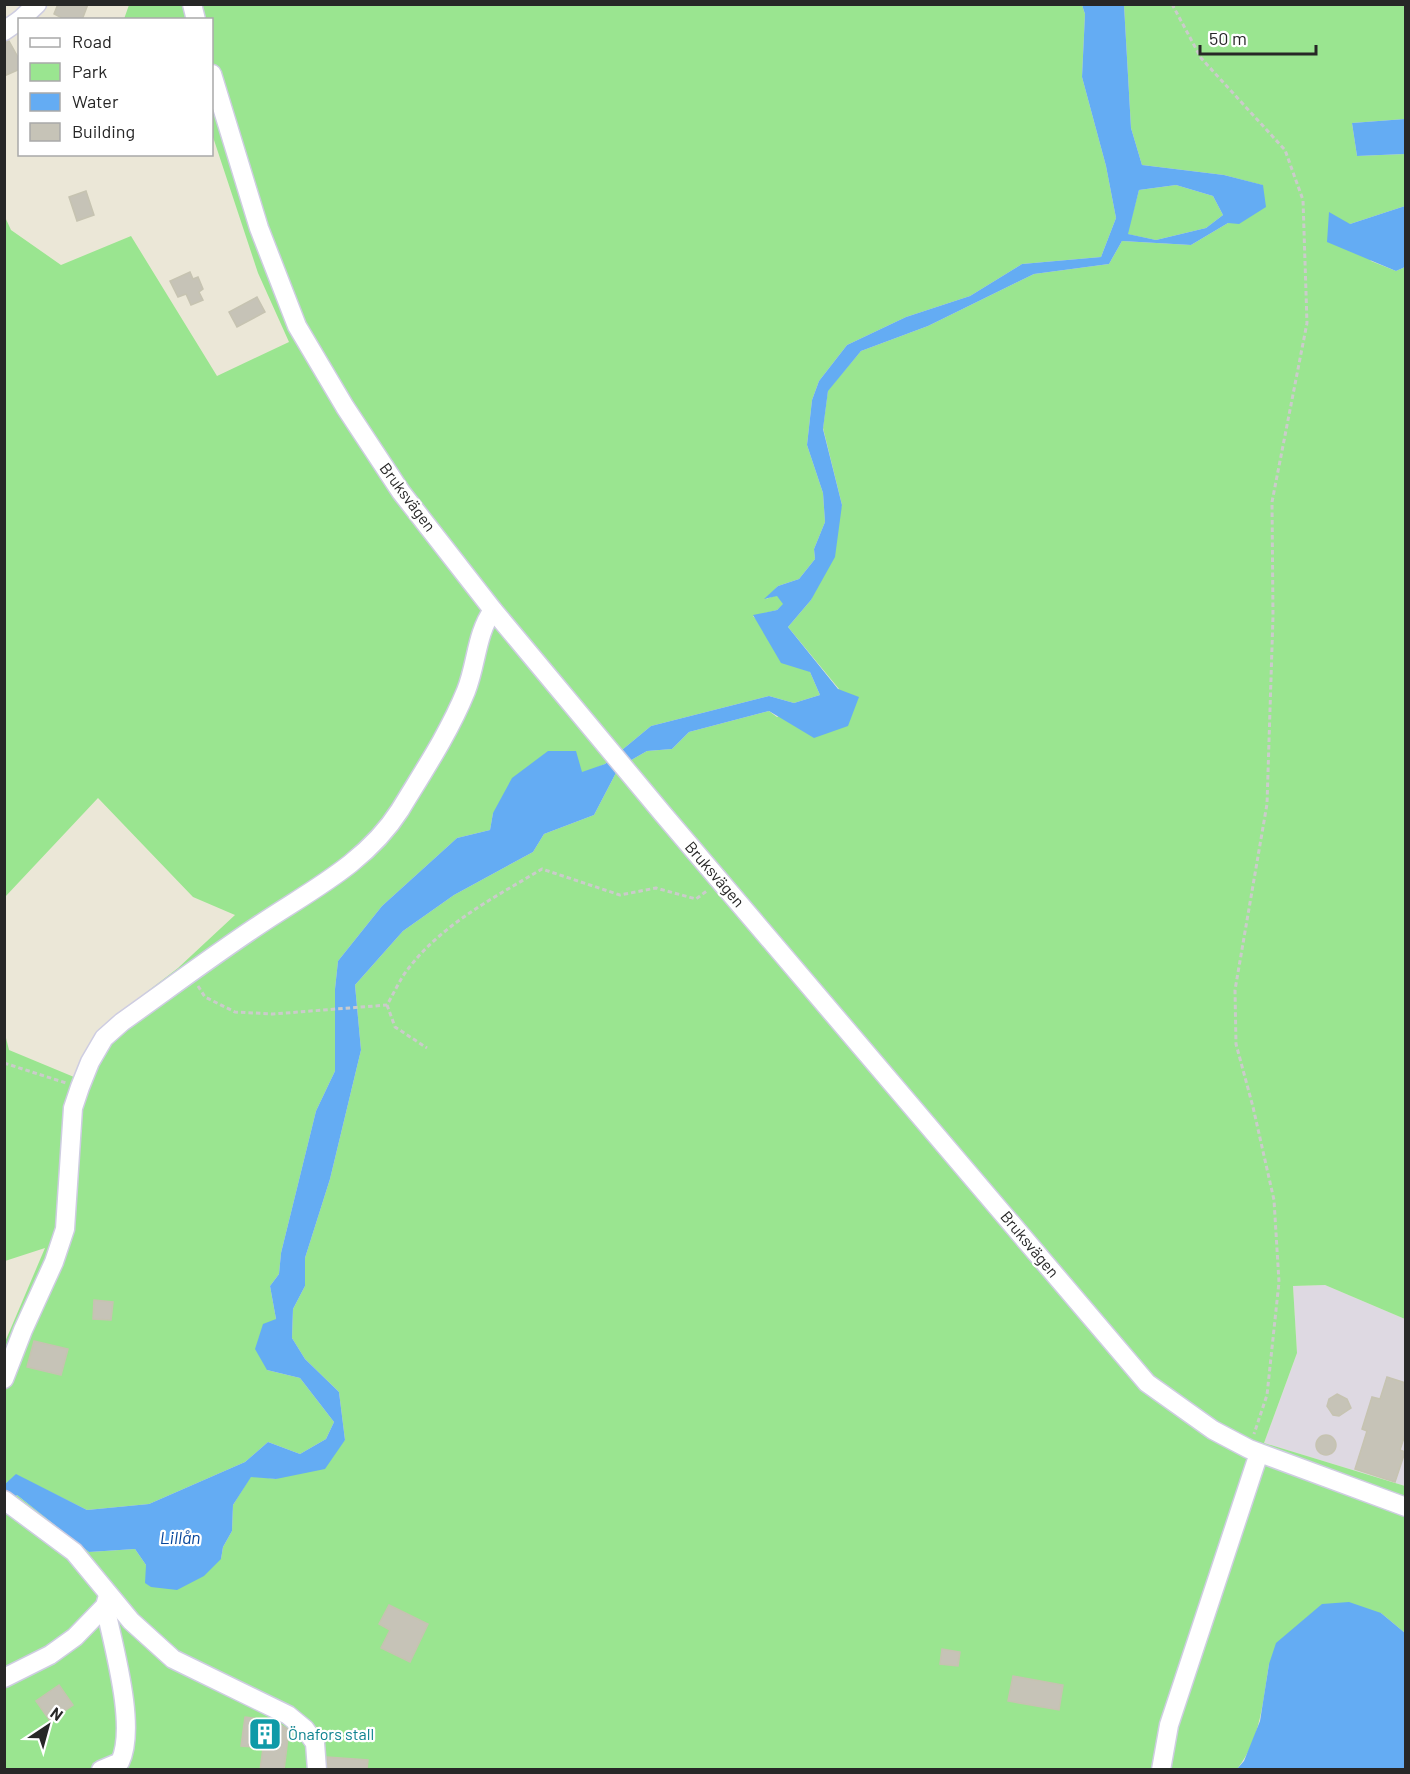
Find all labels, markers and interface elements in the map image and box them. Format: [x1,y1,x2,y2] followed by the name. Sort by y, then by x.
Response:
[18,18,213,156] legend
[1200,18,1316,56] scale bar
[1209,27,1247,49] text: 50 m
[72,30,112,52] text: Road
[72,60,107,82] text: Park
[72,90,119,112] text: Water
[72,120,135,142] text: Building
[376,459,440,535] street label: Bruksvägen
[682,837,749,910] street label: Bruksvägen
[997,1207,1064,1281] street label: Bruksvägen
[160,1526,200,1548] water label: Lillån
[18,1696,78,1756] north arrow
[47,1703,67,1724] text: N
[247,1716,283,1752] building icon: Önafors stall
[288,1724,374,1743] place label: Önafors stall

